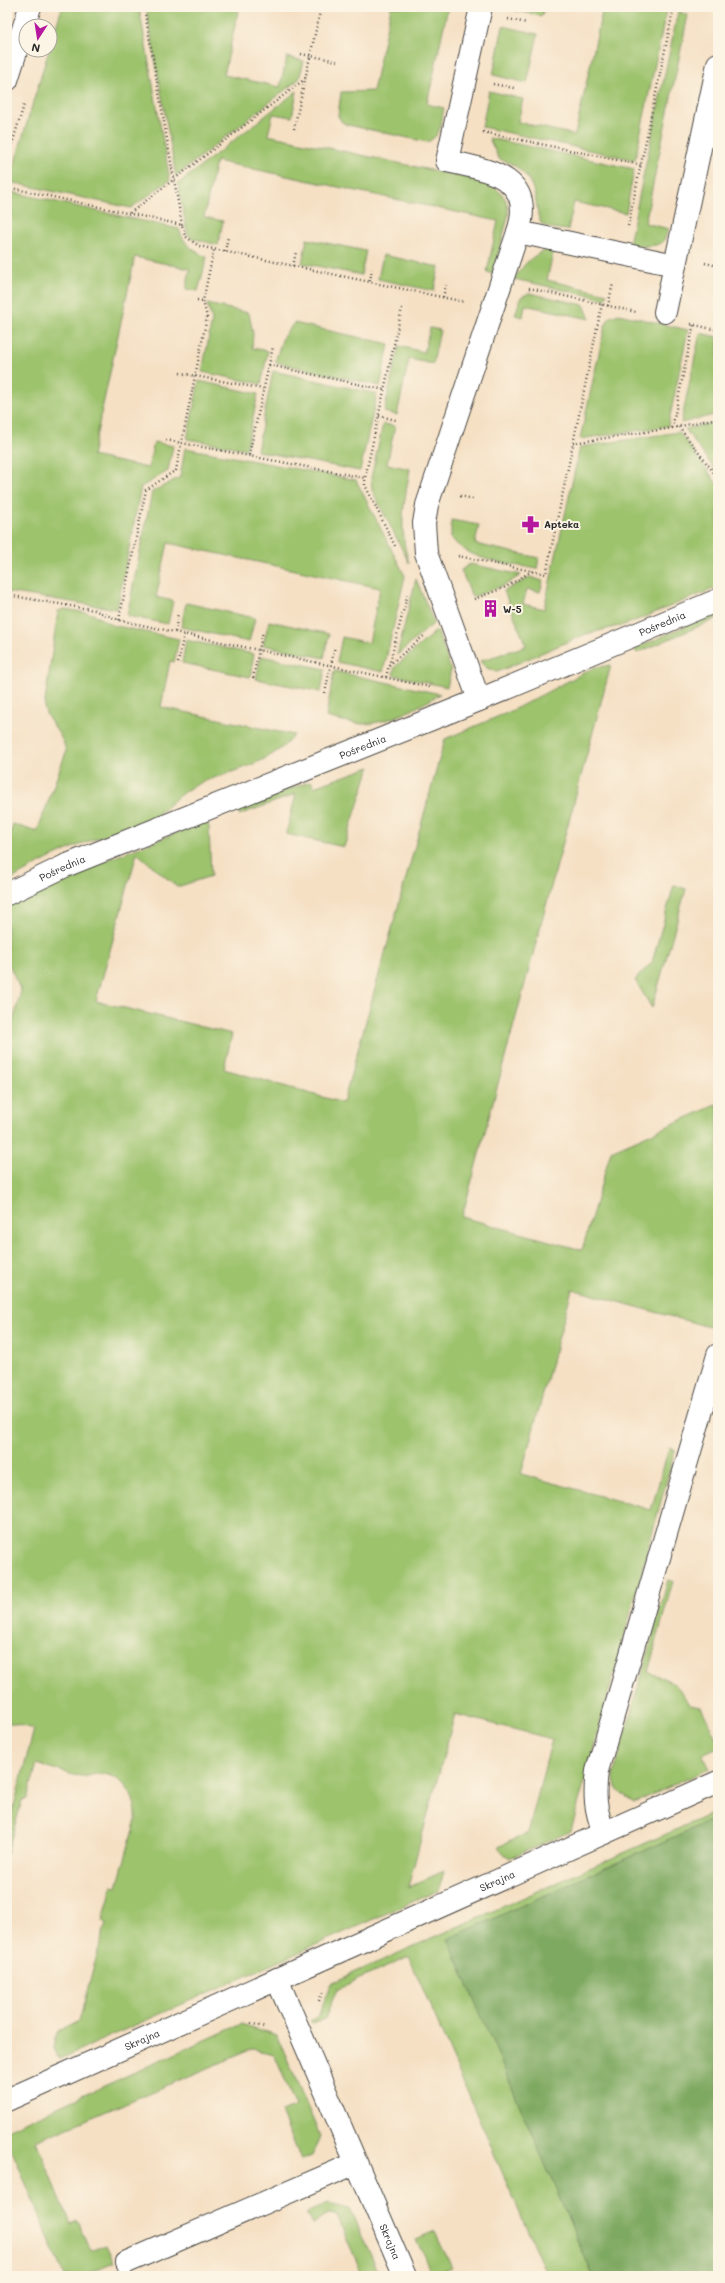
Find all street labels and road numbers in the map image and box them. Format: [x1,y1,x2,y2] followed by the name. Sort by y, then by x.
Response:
[637,607,688,639] street label: Pośrednia
[337,731,388,762] street label: Pośrednia
[37,852,87,885] street label: Pośrednia
[477,1867,517,1895] street label: Skrajna
[122,2026,162,2054] street label: Skrajna
[376,2222,404,2262] street label: Skrajna

